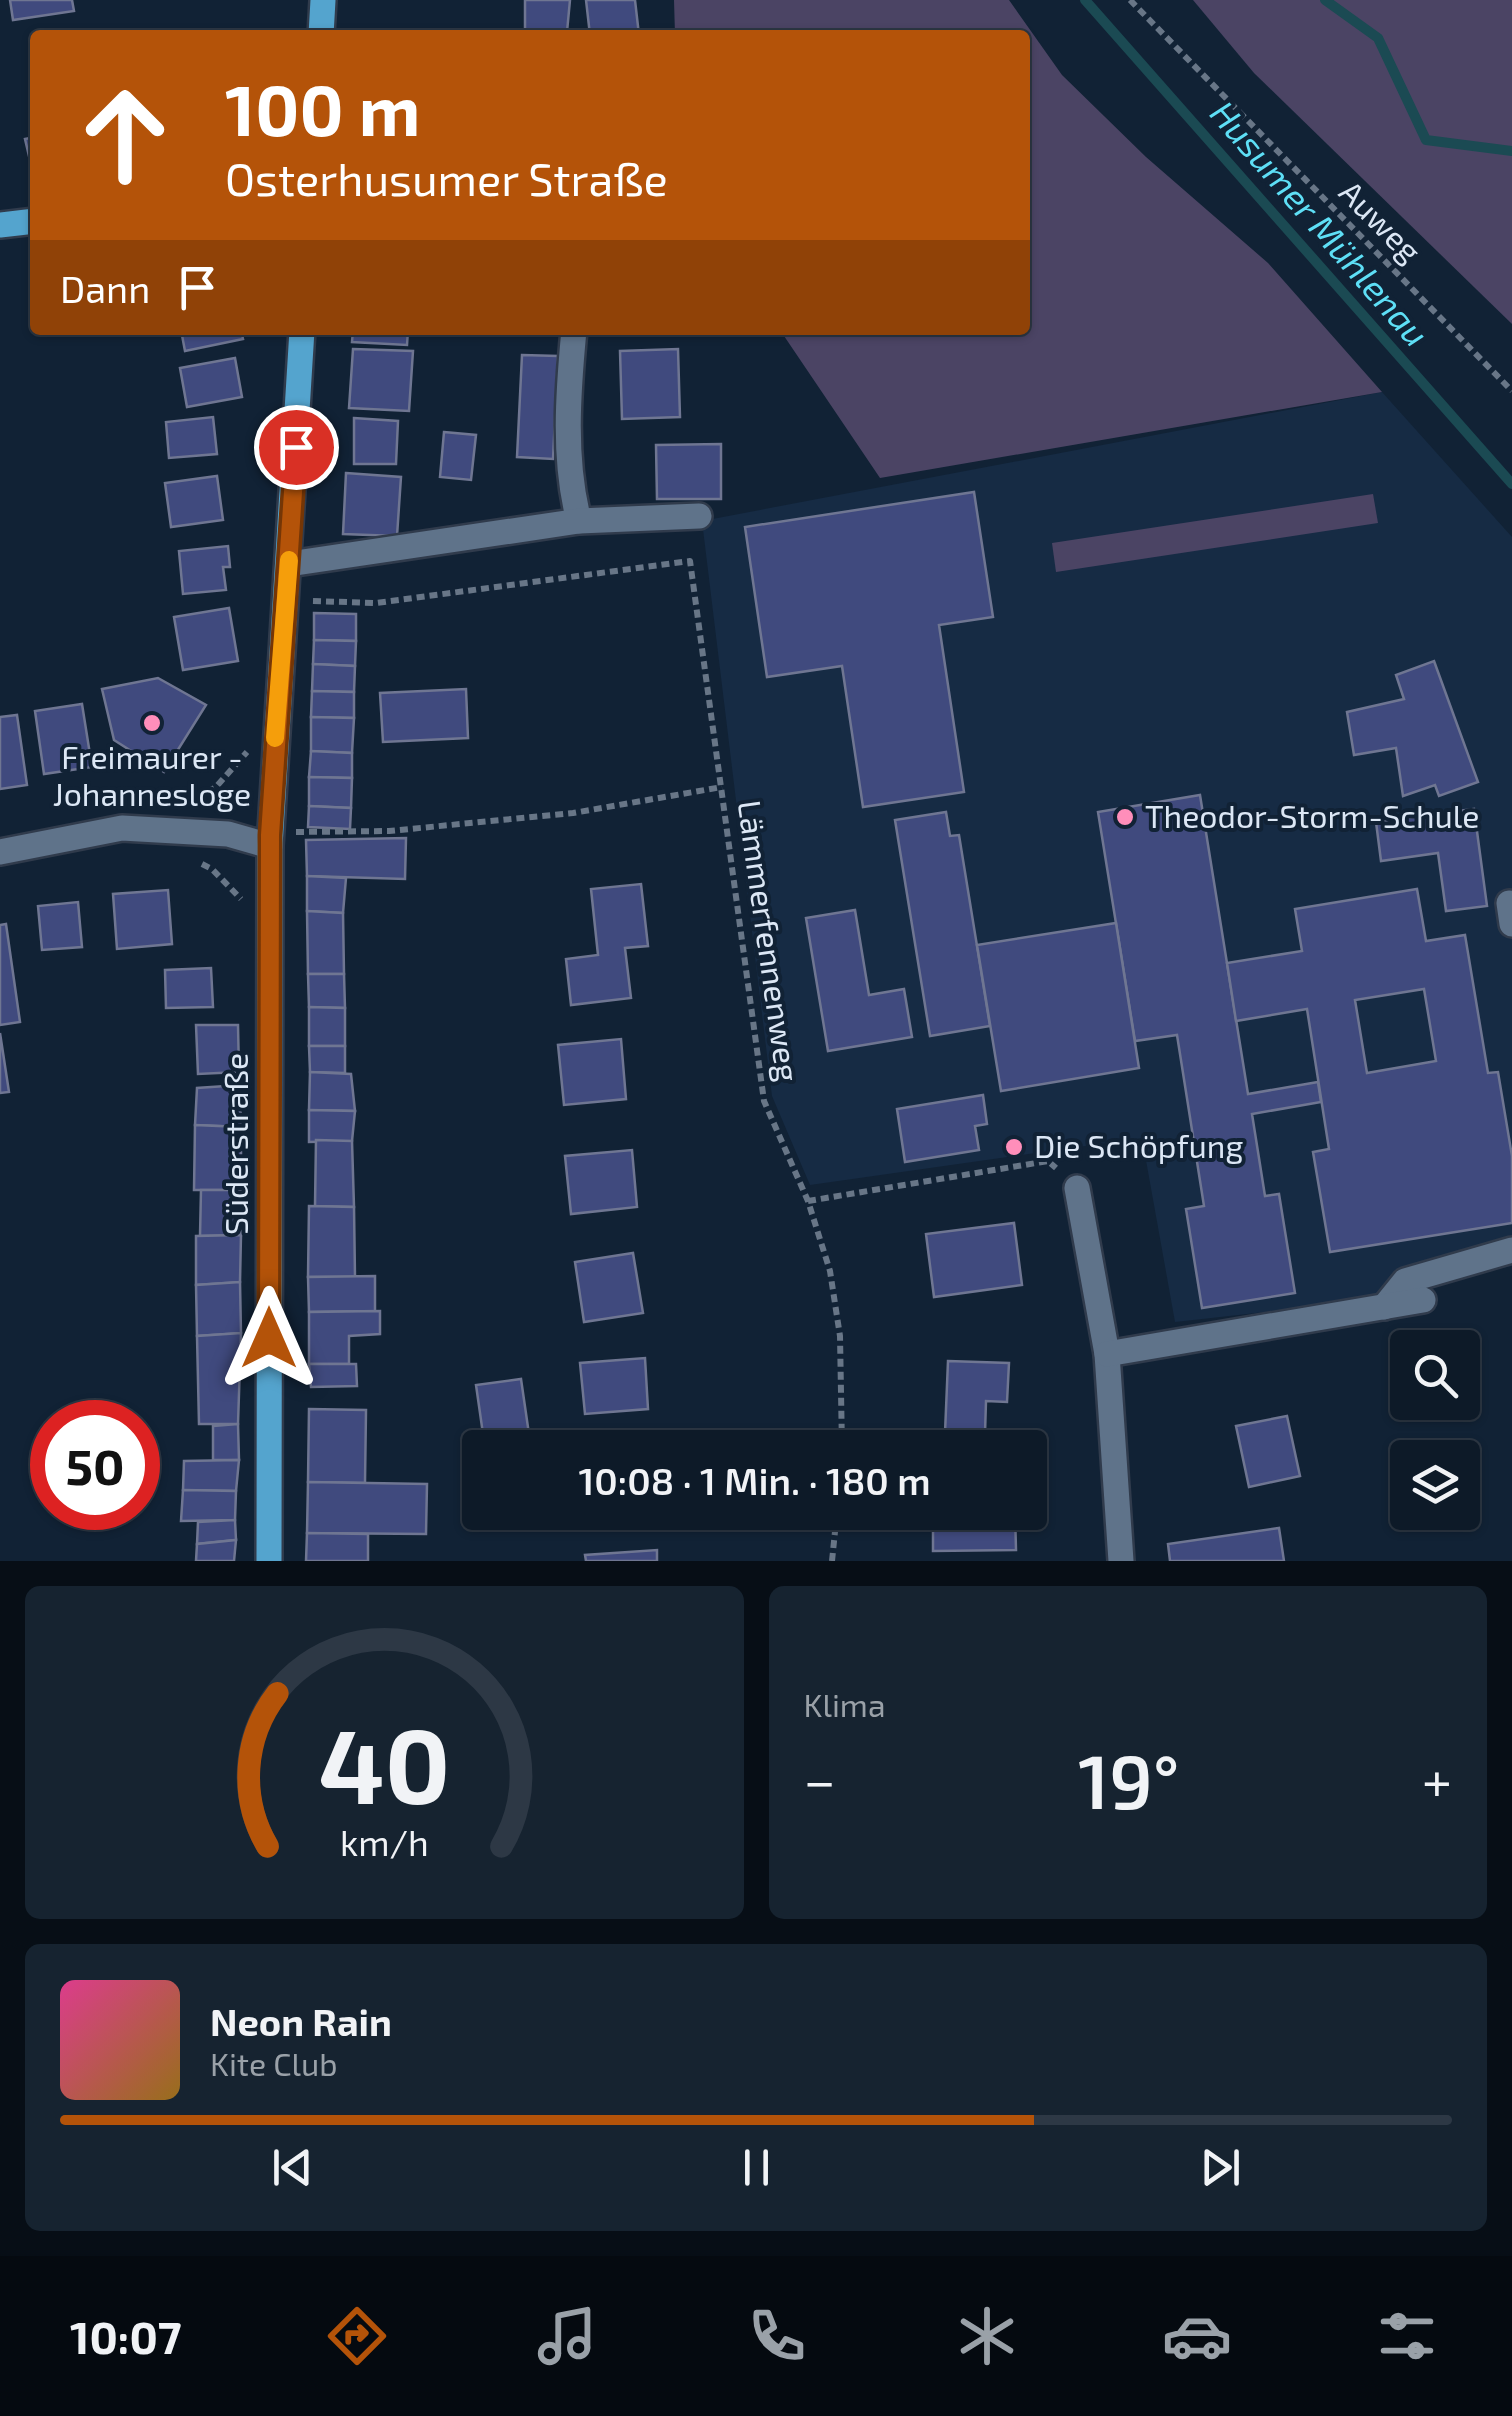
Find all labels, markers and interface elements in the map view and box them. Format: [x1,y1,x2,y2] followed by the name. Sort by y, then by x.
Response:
[225,66,420,150] text: 100 m
[60,70,190,200] icon: ahead
[1203,92,1438,354] water label: Husumer Mühlenau
[225,151,668,205] text: Osterhusumer Straße
[1333,172,1430,269] street label: Auweg
[170,260,225,315] icon: arrive
[60,265,150,311] text: Dann
[254,405,339,490] pin
[269,420,324,475] icon: arrive
[141,712,163,734] marker: Freimaurer - Johannesloge
[53,737,251,812] place label: Freimaurer - Johannesloge
[1145,796,1480,834] place label: Theodor-Storm-Schule
[731,798,809,1084] street label: Lämmerfennenweg
[1114,806,1136,828] marker: Theodor-Storm-Schule
[216,1053,254,1235] street label: Süderstraße
[1034,1126,1243,1164] place label: Die Schöpfung
[1003,1136,1025,1158] marker: Die Schöpfung
[217,1286,321,1390] position arrow
[1390,1330,1480,1530] map controls
[1390,1330,1480,1420] button: search
[30,1400,160,1530] speed limit sign: 50
[1390,1440,1480,1530] button: layers
[578,1457,931,1503] text: 10:08 · 1 Min. · 180 m
[804,1685,885,1723] text: Klima
[318,1700,450,1825] text: 40
[1078,1734,1179,1824] text: 19°
[804,1746,836,1812] text: −
[1422,1746,1452,1812] text: +
[340,1820,429,1863] text: km/h
[210,1998,392,2044] text: Neon Rain
[210,2044,338,2082] text: Kite Club
[265,2140,320,2195] icon: previous
[729,2140,784,2195] icon: pause
[1193,2140,1248,2195] icon: next
[322,2301,392,2371] icon: directions
[532,2301,602,2371] icon: music
[742,2301,812,2371] icon: phone
[952,2301,1022,2371] icon: climate
[1162,2301,1232,2371] icon: car
[1372,2301,1442,2371] icon: filters
[70,2309,182,2363] text: 10:07

